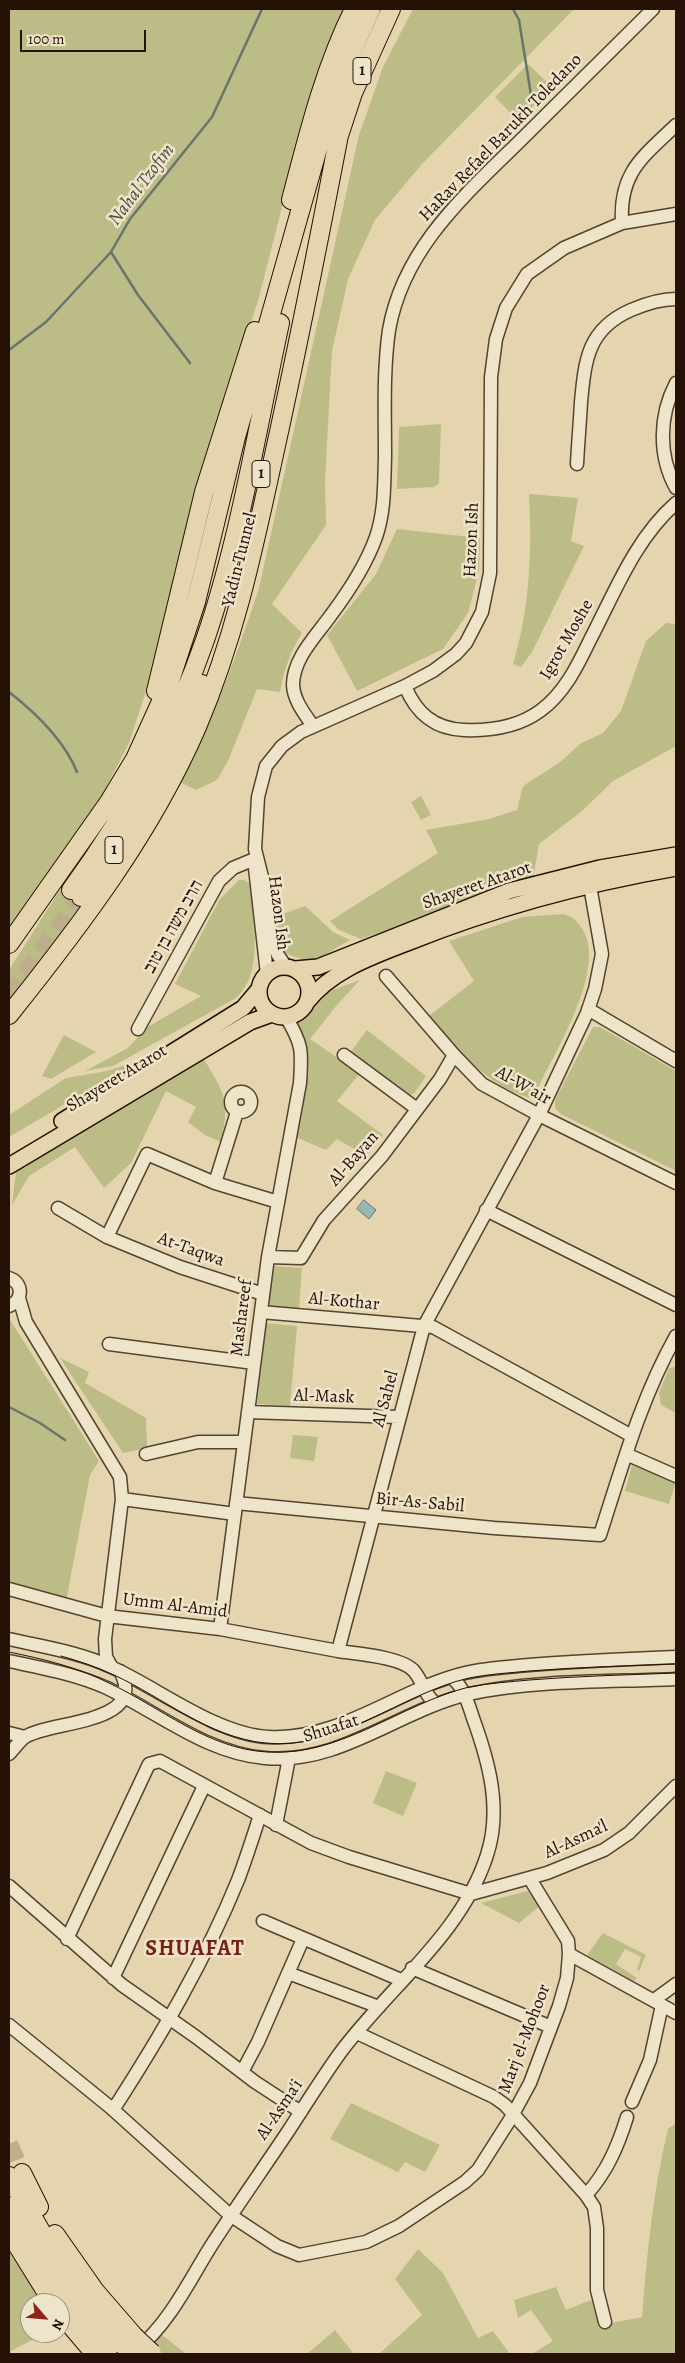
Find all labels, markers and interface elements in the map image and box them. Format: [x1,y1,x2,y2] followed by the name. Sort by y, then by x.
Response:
[22,20,149,52] scale bar
[28,29,65,49] text: 100 m
[415,50,587,226] street label: HaRav Refael Barukh Toledano
[353,58,371,84] road number: 1
[104,140,180,230] water label: Nahal Tzofim
[252,460,270,488] road number: 1
[460,502,484,578] street label: Hazon Ish
[218,511,262,609] street label: Yadin Tunnel
[535,596,599,684] street label: Igrot Moshe
[105,836,123,864] road number: 1
[420,857,534,915] street label: Shayeret Atarot
[263,874,293,952] street label: Hazon Ish
[139,876,209,978] street label: הרב משה בן טוב
[63,1040,171,1118] street label: Shayeret Atarot
[491,1062,555,1110] street label: Al-W'air
[324,1127,384,1191] street label: Al-Bayan
[155,1228,227,1272] street label: At-Taqwa
[227,1278,257,1358] street label: Mashareef
[307,1288,381,1316] street label: Al-Kothar
[368,1368,404,1430] street label: Al Sahel
[293,1385,355,1409] street label: Al-Mask
[375,1488,465,1518] street label: Bir-As-Sabil
[121,1589,229,1623] street label: Umm Al-Amid
[300,1710,362,1748] street label: Shuafat
[541,1816,611,1864] street label: Al-Asma'l
[144,1937,246,1963] district label: SHUAFAT
[494,1981,556,2097] street label: Marj el-Mohoor
[252,2076,308,2144] street label: Al-Asma'i
[20,2293,70,2343] north arrow
[47,2316,69,2333] text: N

